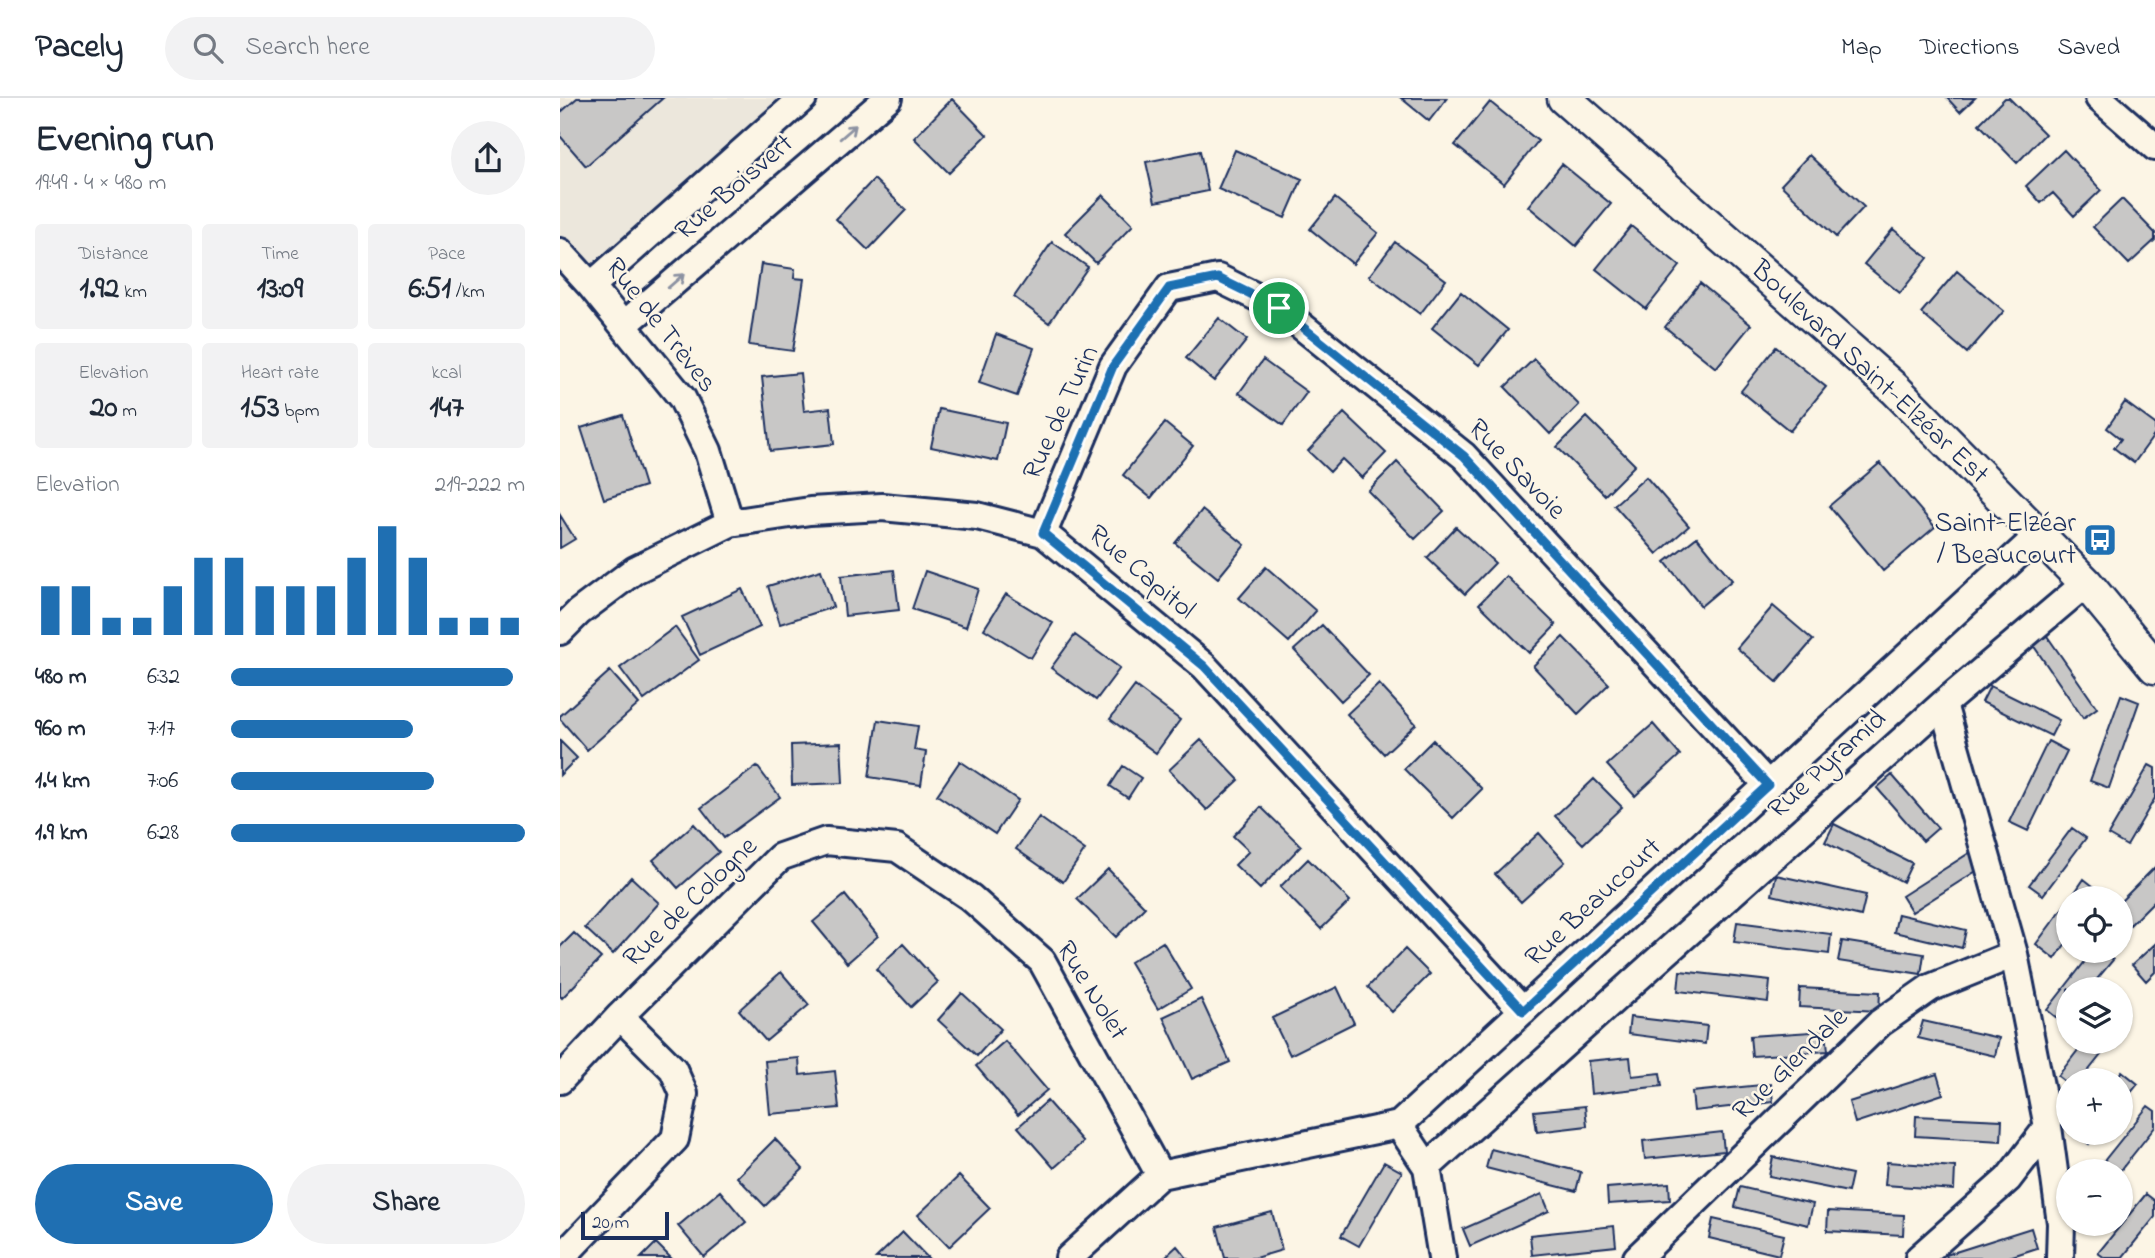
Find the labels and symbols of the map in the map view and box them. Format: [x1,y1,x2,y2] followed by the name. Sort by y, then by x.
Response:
[839,124,857,140] one-way arrow
[666,125,804,251] street label: Rue Boisvert
[594,250,726,402] street label: Rue de Trèves
[1740,251,1997,495] street label: Boulevard Saint-Elzéar Est
[666,273,684,289] one-way arrow
[1249,278,1309,338] pin
[1013,339,1111,487] street label: Rue de Turin
[1457,410,1575,530] street label: Rue Savoie
[1934,504,2076,577] place label: Saint-Elzéar / Beaucourt
[1078,516,1204,630] street label: Rue Capitol
[2081,521,2119,559] bus stop icon: Saint-Elzéar / Beaucourt
[1760,700,1897,830] street label: Rue Pyramid
[614,828,768,978] street label: Rue de Cologne
[1516,829,1672,977] street label: Rue Beaucourt
[1044,933,1138,1049] street label: Rue Nolet
[1724,999,1859,1131] street label: Rue Glendale
[581,1209,668,1241] scale bar

